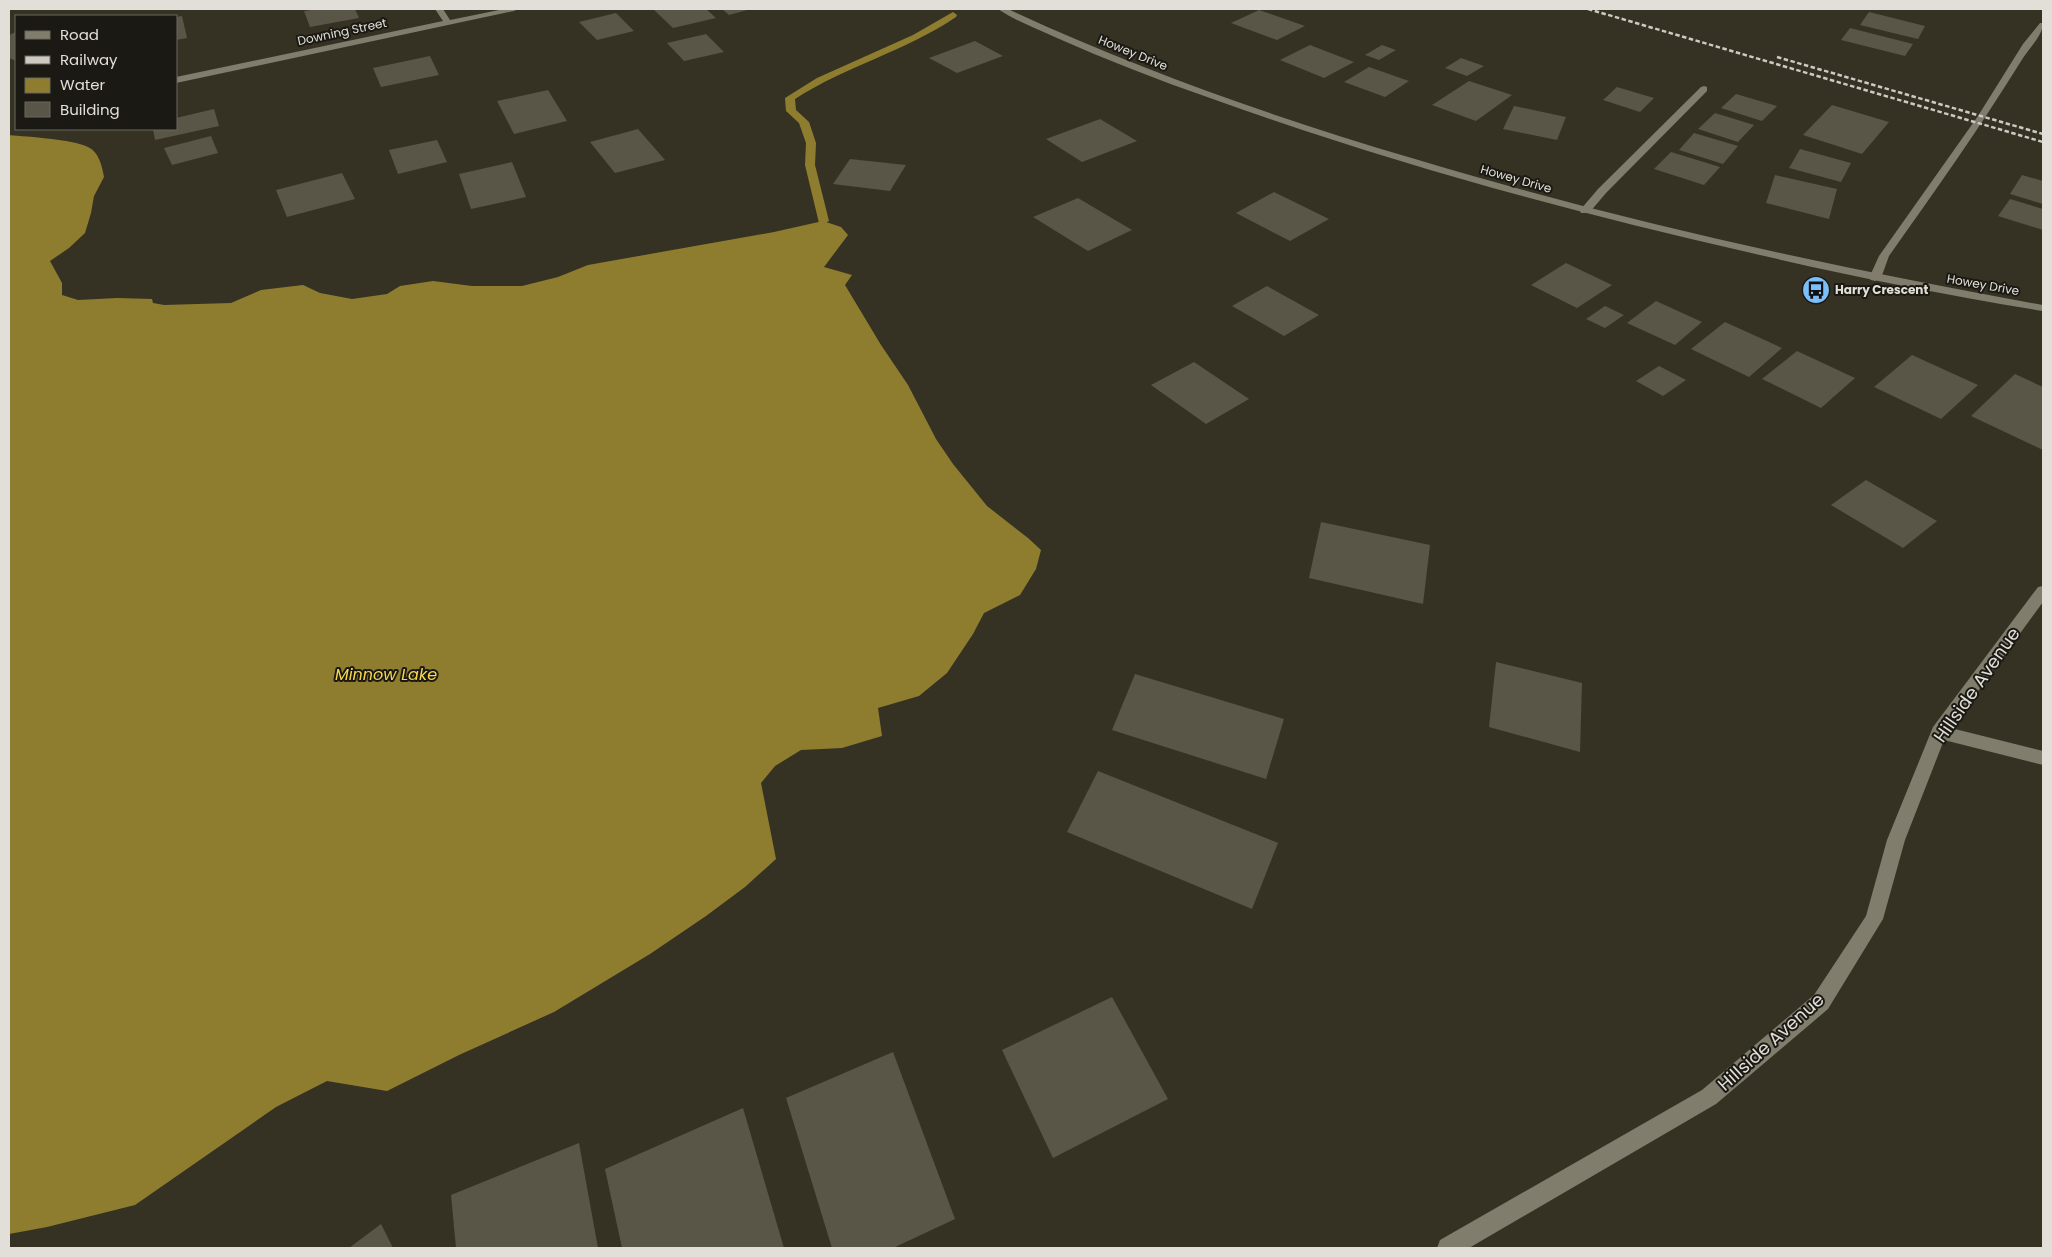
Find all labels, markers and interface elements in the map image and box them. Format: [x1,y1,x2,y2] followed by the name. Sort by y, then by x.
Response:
[296,14,388,49] street label: Downing Street
[15,15,178,130] legend
[60,24,99,45] text: Road
[1096,31,1170,74] street label: Howey Drive
[60,49,118,70] text: Railway
[60,74,106,95] text: Water
[60,99,120,120] text: Building
[1479,160,1554,197] street label: Howey Drive
[1946,270,2021,299] street label: Howey Drive
[1801,275,1831,305] bus stop icon: Harry Crescent
[1835,281,1928,298] place label: Harry Crescent
[1928,622,2026,747] street label: Hillside Avenue
[335,663,437,686] water label: Minnow Lake
[1712,987,1829,1096] street label: Hillside Avenue

